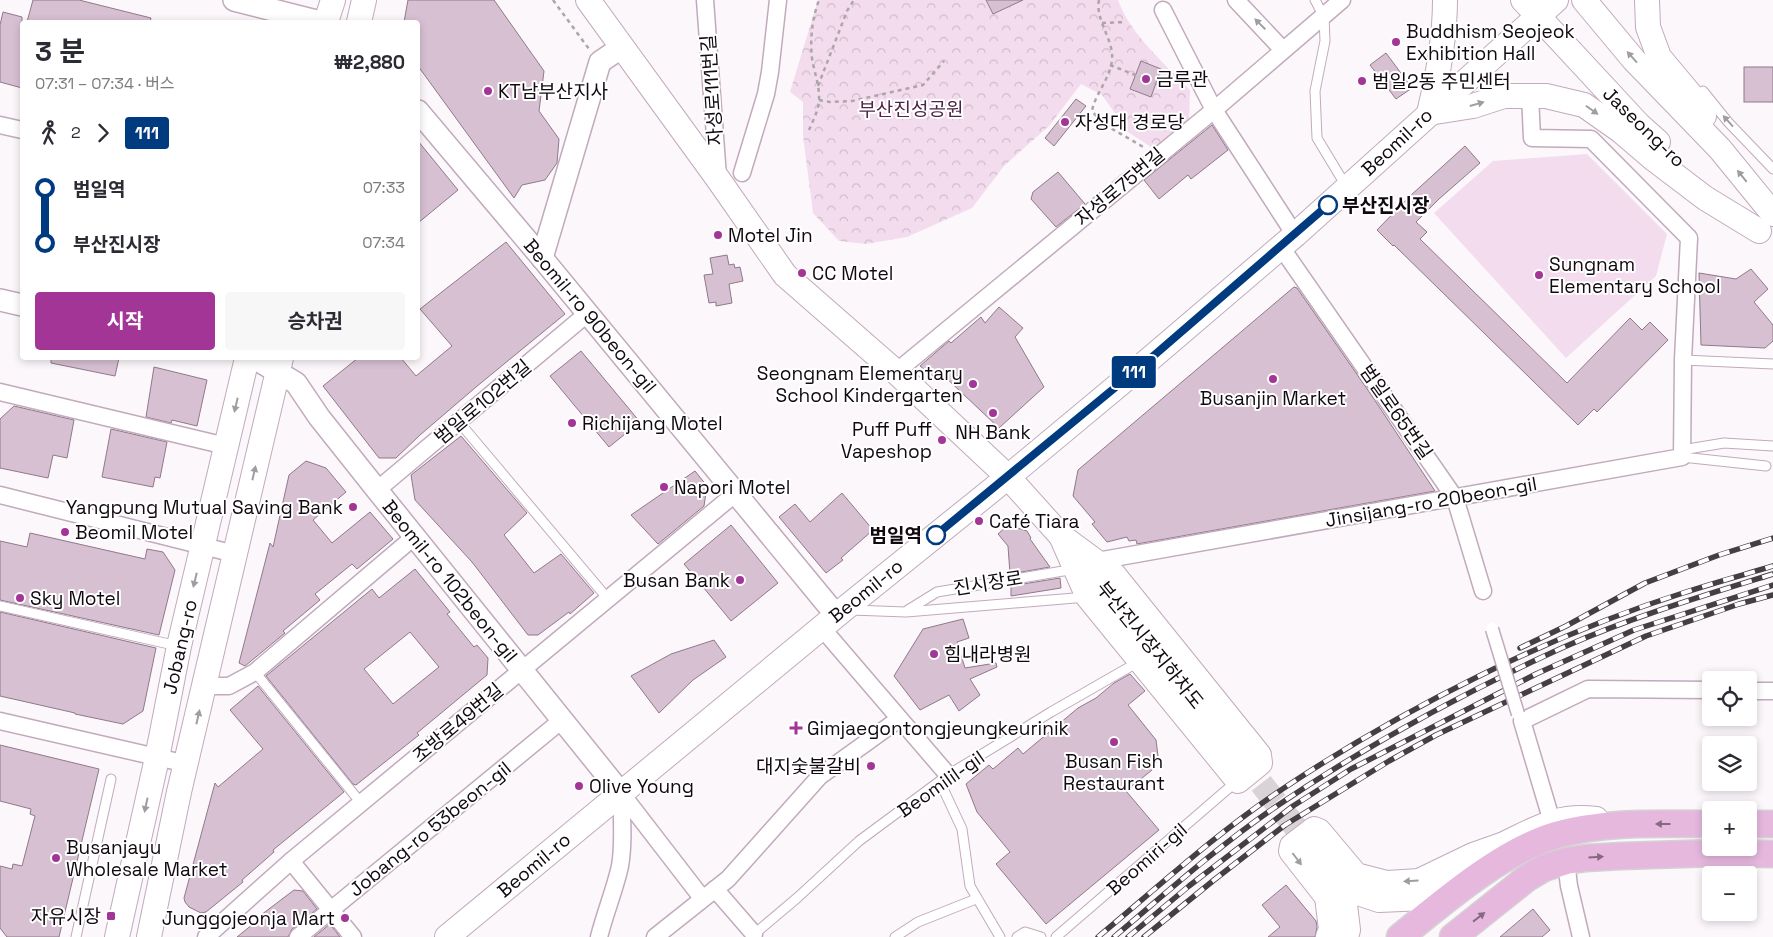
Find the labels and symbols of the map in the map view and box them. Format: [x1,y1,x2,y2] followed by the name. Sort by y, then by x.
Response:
[1254,19,1266,31] one-way arrow
[1406,19,1575,66] place label: Buddhism Seojeok Exhibition Hall
[696,34,728,146] street label: 자성로111번길
[1390,36,1402,48] marker: Buddhism Seojeok Exhibition Hall
[1626,51,1638,63] one-way arrow
[1156,67,1208,92] place label: 금루관
[1372,69,1511,94] place label: 범일2동 주민센터
[1140,73,1152,85] marker: 금루관
[1356,75,1368,87] marker: 범일2동 주민센터
[498,79,608,104] place label: KT남부산지사
[1597,81,1691,173] street label: Jaseong-ro
[482,85,494,97] marker: KT남부산지사
[859,97,963,122] park label: 부산진성공원
[1470,100,1485,108] one-way arrow
[1356,103,1438,181] street label: Beomil-ro
[1585,105,1598,115] one-way arrow
[1075,110,1185,135] place label: 자성대 경로당
[1722,115,1734,127] one-way arrow
[1059,116,1071,128] marker: 자성대 경로당
[1070,142,1170,232] street label: 자성로75번길
[1736,171,1748,183] one-way arrow
[1342,193,1429,218] place label: 부산진시장
[1318,195,1338,215] marker: 부산진시장
[728,223,813,248] place label: Motel Jin
[712,229,724,241] marker: Motel Jin
[518,234,662,398] street label: Beomil-ro 90beon-gil
[1549,252,1721,299] place label: Sungnam Elementary School
[812,261,893,286] place label: CC Motel
[796,267,808,279] marker: CC Motel
[1533,269,1545,281] marker: Sungnam Elementary School
[429,354,537,450] street label: 범일로102번길
[1105,356,1163,388] line badge: 111
[1354,360,1438,464] street label: 범일로65번길
[757,361,963,408] place label: Seongnam Elementary School Kindergarten
[1267,373,1279,385] marker: Busanjin Market
[967,378,979,390] marker: Seongnam Elementary School Kindergarten
[1200,386,1346,411] place label: Busanjin Market
[232,397,240,412] one-way arrow
[987,407,999,419] marker: NH Bank
[582,411,723,436] place label: Richijang Motel
[566,417,578,429] marker: Richijang Motel
[841,417,932,464] place label: Puff Puff Vapeshop
[955,420,1031,445] place label: NH Bank
[936,434,948,446] marker: Puff Puff Vapeshop
[250,466,258,481] one-way arrow
[1323,471,1539,533] street label: Jinsijang-ro 20beon-gil
[674,475,790,500] place label: Napori Motel
[658,481,670,493] marker: Napori Motel
[66,495,343,520] place label: Yangpung Mutual Saving Bank
[377,495,523,667] street label: Beomil-ro 102beon-gil
[347,501,359,513] marker: Yangpung Mutual Saving Bank
[989,509,1080,534] place label: Café Tiara
[973,515,985,527] marker: Café Tiara
[75,520,193,545] place label: Beomil Motel
[870,523,922,548] place label: 범일역
[926,525,946,545] marker: 범일역
[59,526,71,538] marker: Beomil Motel
[824,553,908,629] street label: Beomil-ro
[952,565,1024,601] street label: 진시장로
[623,568,730,593] place label: Busan Bank
[191,573,199,588] one-way arrow
[734,574,746,586] marker: Busan Bank
[1091,576,1209,714] street label: 부산진시장지하차도
[30,586,121,611] place label: Sky Motel
[14,592,26,604] marker: Sky Motel
[157,597,203,697] street label: Jobang-ro
[944,642,1031,667] place label: 힘내라병원
[928,648,940,660] marker: 힘내라병원
[407,678,509,768] street label: 조방로49번길
[194,709,202,724] one-way arrow
[807,716,1069,741] place label: Gimjaegontongjeungkeurinik
[789,721,803,735] marker: Gimjaegontongjeungkeurinik
[1108,736,1120,748] marker: Busan Fish Restaurant
[893,745,989,823] street label: Beomilil-gil
[1063,749,1165,796] place label: Busan Fish Restaurant
[756,754,861,779] place label: 대지숯불갈비
[344,756,516,902] street label: Jobang-ro 53beon-gil
[865,760,877,772] marker: 대지숯불갈비
[589,774,694,799] place label: Olive Young
[573,780,585,792] marker: Olive Young
[142,798,150,814] one-way arrow
[1102,817,1192,901] street label: Beomiri-gil
[1654,820,1670,828] one-way arrow
[492,827,576,903] street label: Beomil-ro
[66,835,227,882] place label: Busanjayu Wholesale Market
[50,852,62,864] marker: Busanjayu Wholesale Market
[1292,852,1303,865] one-way arrow
[1588,853,1604,861] one-way arrow
[1403,878,1419,886] one-way arrow
[31,904,101,929] place label: 자유시장
[162,906,335,931] place label: Junggojeonja Mart
[105,910,117,922] marker: 자유시장
[1472,911,1485,922] one-way arrow
[339,912,351,924] marker: Junggojeonja Mart

